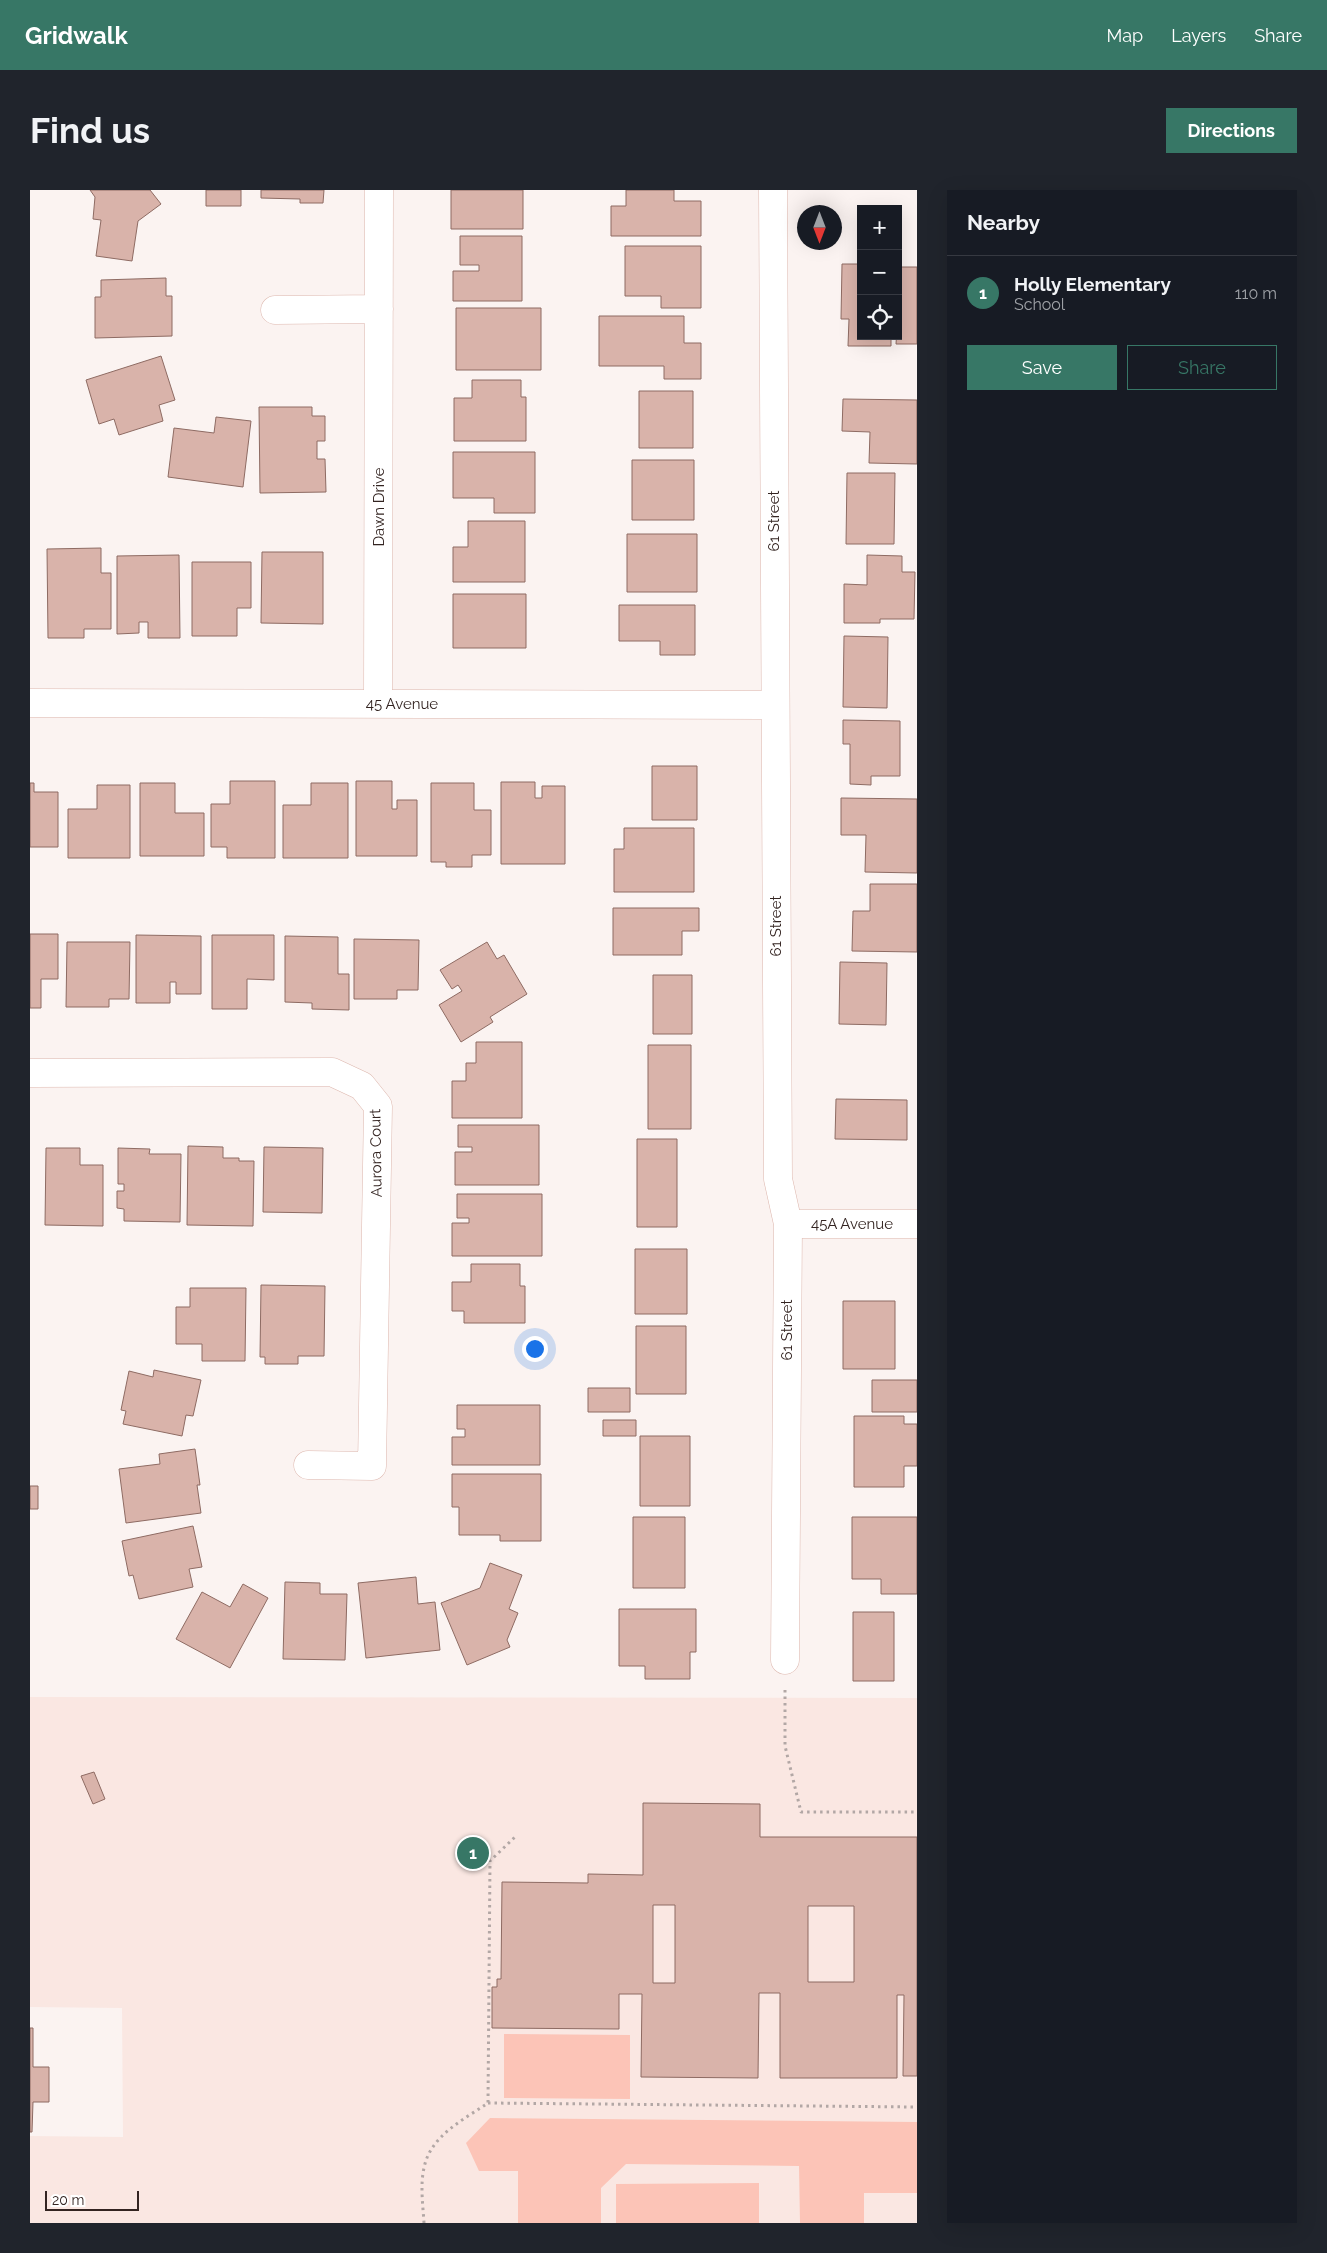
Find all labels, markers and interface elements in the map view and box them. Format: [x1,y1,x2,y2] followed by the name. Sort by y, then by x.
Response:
[25,21,128,50] text: Gridwalk
[1107,25,1143,46] text: Map
[1171,25,1226,46] text: Layers
[1254,25,1302,46] text: Share
[1166,108,1297,153] button: Directions
[30,110,150,151] text: Find us
[797,205,842,250] north arrow
[857,205,902,340] map controls
[857,205,902,250] button: +
[967,210,1040,235] text: Nearby
[857,250,902,295] button: −
[1014,273,1171,295] text: Holly Elementary
[979,284,987,303] text: 1
[1235,284,1277,303] text: 110 m
[857,295,902,340] button: locate
[1014,295,1065,314] text: School
[967,345,1117,390] button: Save
[1127,345,1277,390] button: Share
[370,467,388,547] street label: Dawn Drive
[765,491,783,551] street label: 61 Street
[366,695,438,713] street label: 45 Avenue
[767,896,785,956] street label: 61 Street
[366,1109,386,1197] street label: Aurora Court
[811,1215,893,1233] street label: 45A Avenue
[778,1300,796,1360] street label: 61 Street
[522,1336,548,1362] your location
[457,1834,489,1872] pin: 1
[45,2188,139,2211] scale bar
[52,2192,84,2208] text: 20 m

